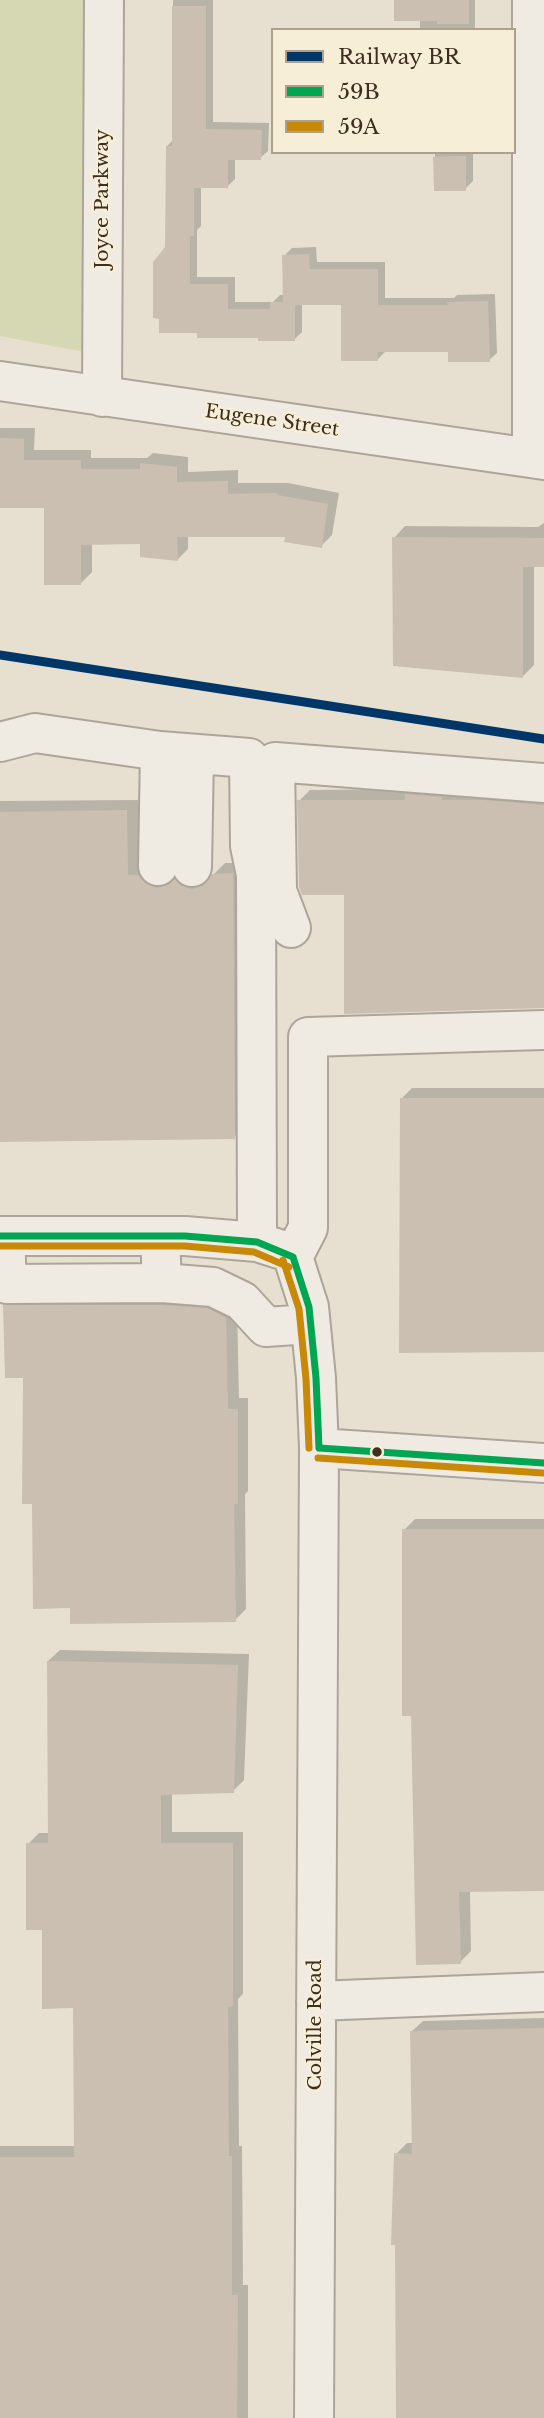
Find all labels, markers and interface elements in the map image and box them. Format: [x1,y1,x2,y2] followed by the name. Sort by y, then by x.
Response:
[271,28,516,154] legend
[338,44,460,70] text: Railway BR
[338,79,380,105] text: 59B
[338,114,379,140] text: 59A
[92,129,114,269] street label: Joyce Parkway
[203,400,341,442] street label: Eugene Street
[370,1445,384,1459] unlabelled marker
[305,1959,327,2091] street label: Colville Road

